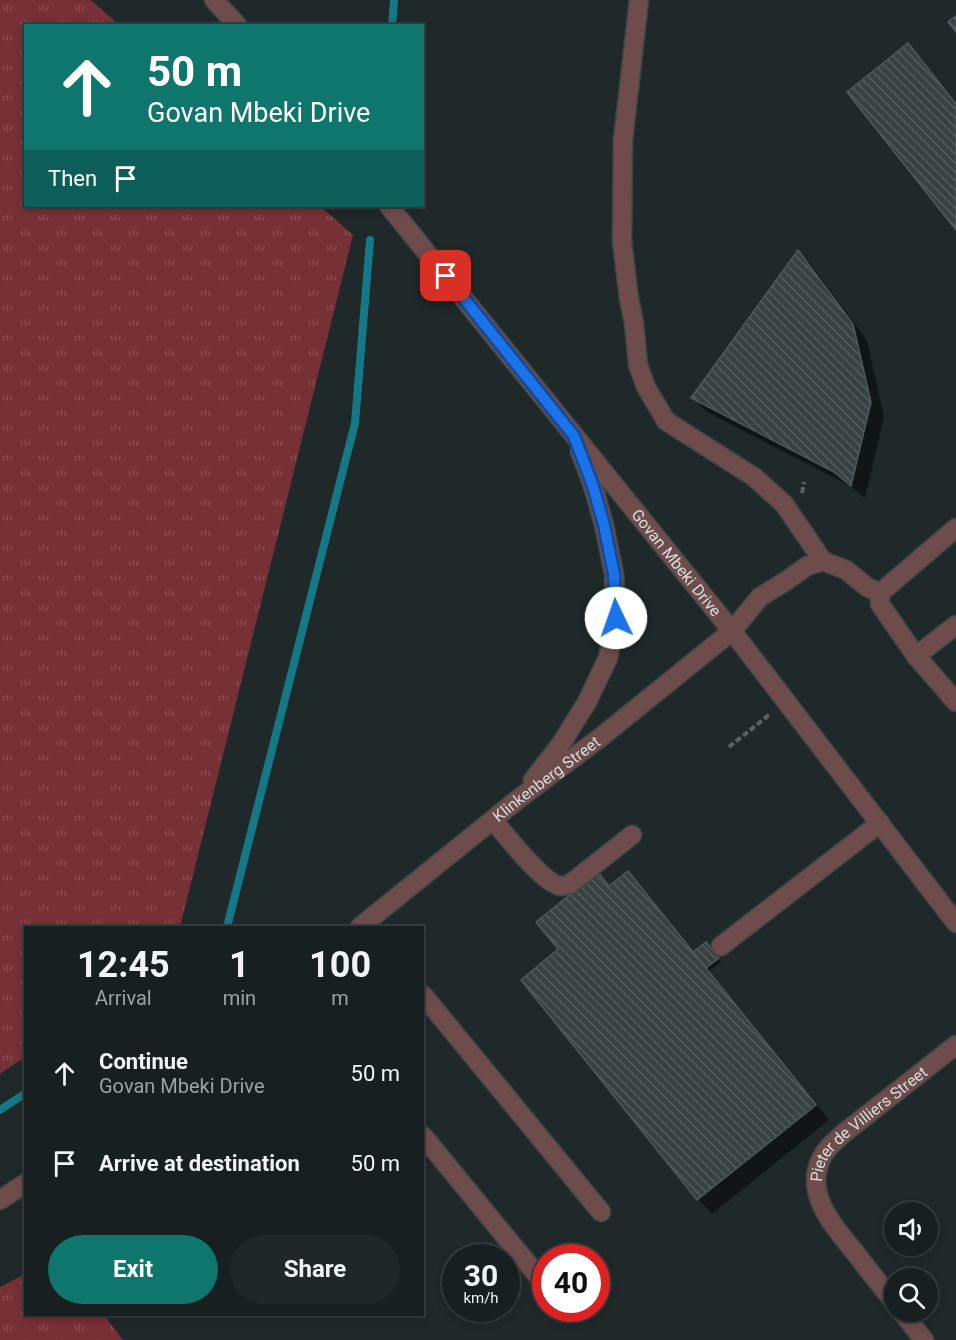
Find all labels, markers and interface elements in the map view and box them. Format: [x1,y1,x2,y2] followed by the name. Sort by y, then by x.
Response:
[147,47,242,96] text: 50 m
[48,48,126,126] icon: ahead
[147,97,370,129] text: Govan Mbeki Drive
[109,162,142,195] icon: arrive
[48,166,97,191] text: Then
[420,250,471,301] pin
[429,259,462,292] icon: arrive
[627,505,725,620] street label: Govan Mbeki Drive
[584,586,648,650] position arrow
[489,732,604,826] street label: Klinkenberg Street
[77,944,170,986] text: 12:45
[229,944,250,986] text: 1
[309,944,371,986] text: 100
[95,986,152,1010] text: Arrival
[223,986,256,1010] text: min
[331,986,349,1010] text: m
[99,1049,188,1074] text: Continue
[48,1057,81,1090] icon: ahead
[351,1061,400,1086] text: 50 m
[807,1062,931,1182] street label: Pieter de Villiers Street
[99,1074,265,1098] text: Govan Mbeki Drive
[48,1147,81,1180] icon: arrive
[99,1151,300,1176] text: Arrive at destination
[351,1151,400,1176] text: 50 m
[884,1202,938,1322] map controls
[884,1202,938,1256] button: sound
[48,1235,218,1304] button: Exit
[230,1235,400,1304] button: Share
[532,1244,610,1322] speed limit sign: 40
[464,1258,498,1293] text: 30
[884,1268,938,1322] button: search
[463,1289,499,1307] text: km/h

